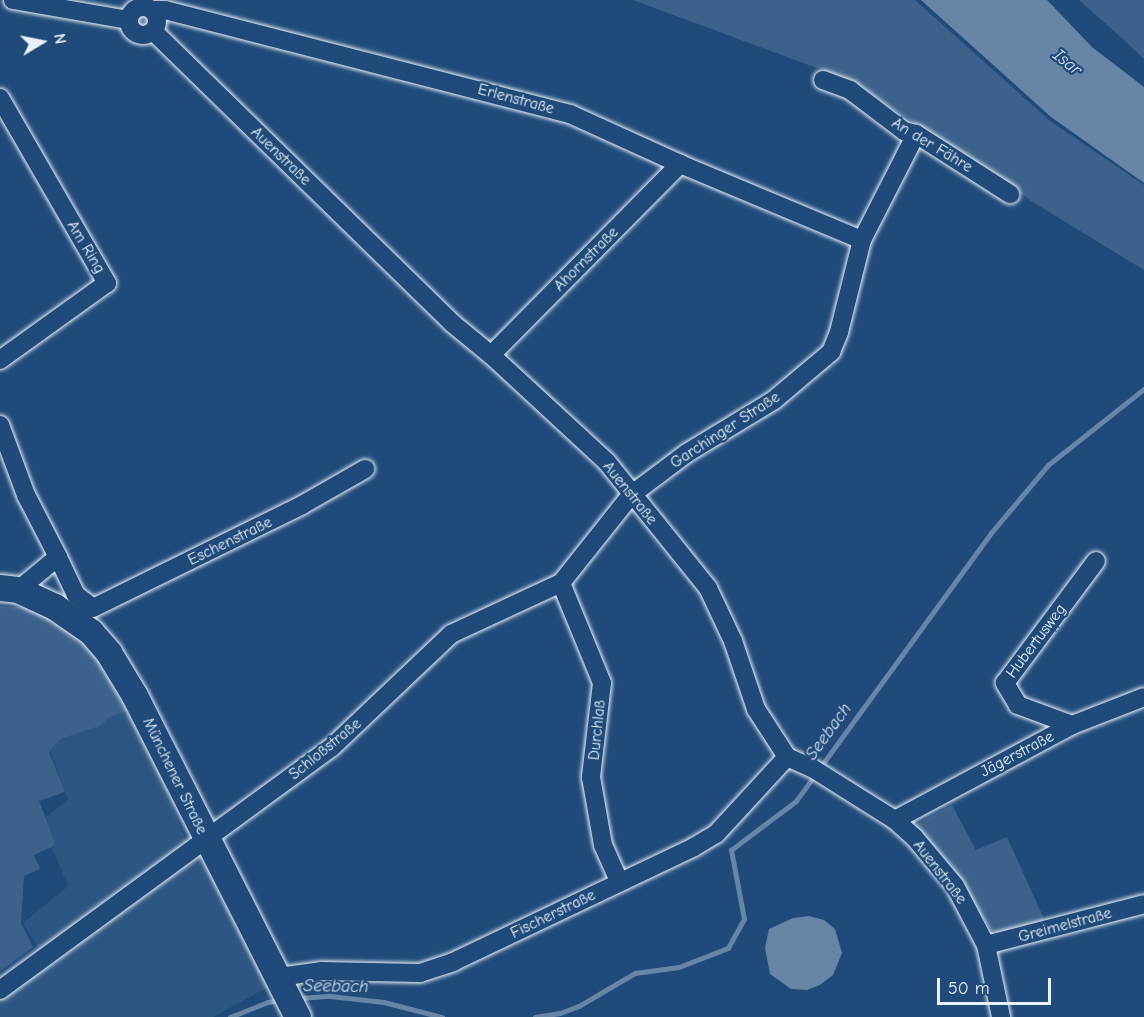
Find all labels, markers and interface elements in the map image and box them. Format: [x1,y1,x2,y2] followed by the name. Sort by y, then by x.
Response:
[12,12,72,72] north arrow
[50,32,69,46] text: N
[1048,45,1086,81] water label: Isar
[476,80,556,118] street label: Erlenstraße
[888,113,976,177] street label: An der Fähre
[247,123,315,189] street label: Auenstraße
[63,217,109,277] street label: Am Ring
[550,223,622,295] street label: Ahornstraße
[667,387,783,473] street label: Garchinger Straße
[599,457,661,529] street label: Auenstraße
[185,512,275,570] street label: Eschenstraße
[1002,600,1070,682] street label: Hubertusweg
[584,699,610,761] street label: Durchlaß
[801,699,857,765] water label: Seebach
[285,714,365,784] street label: Schloßstraße
[138,715,212,837] street label: Münchener Straße
[977,727,1057,781] street label: Jägerstraße
[909,836,971,908] street label: Auenstraße
[507,885,599,943] street label: Fischerstraße
[1016,903,1114,947] street label: Greimelstraße
[940,966,1054,1004] scale bar
[303,976,369,998] water label: Seebach
[948,978,990,999] text: 50 m

